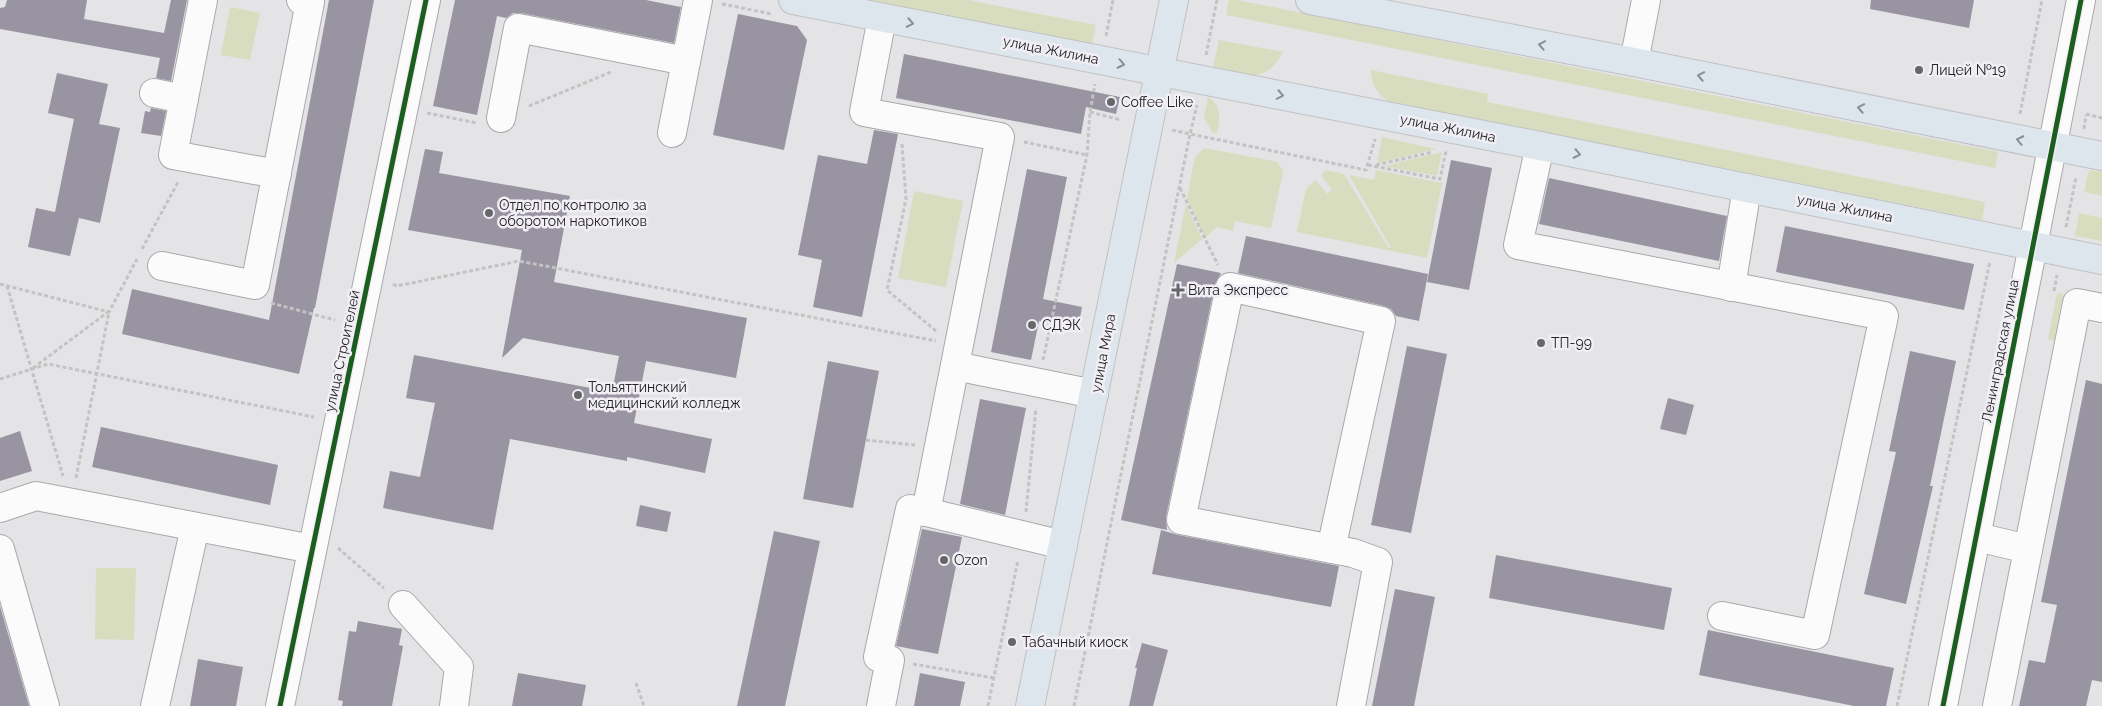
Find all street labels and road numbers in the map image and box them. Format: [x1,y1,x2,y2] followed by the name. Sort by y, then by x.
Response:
[1002,33,1100,67] street label: улица Жилина
[1399,111,1497,145] street label: улица Жилина
[1796,191,1894,225] street label: улица Жилина
[1978,278,2022,424] street label: Ленинградская улица
[321,289,363,413] street label: улица Строителей
[1088,312,1118,394] street label: улица Мира

